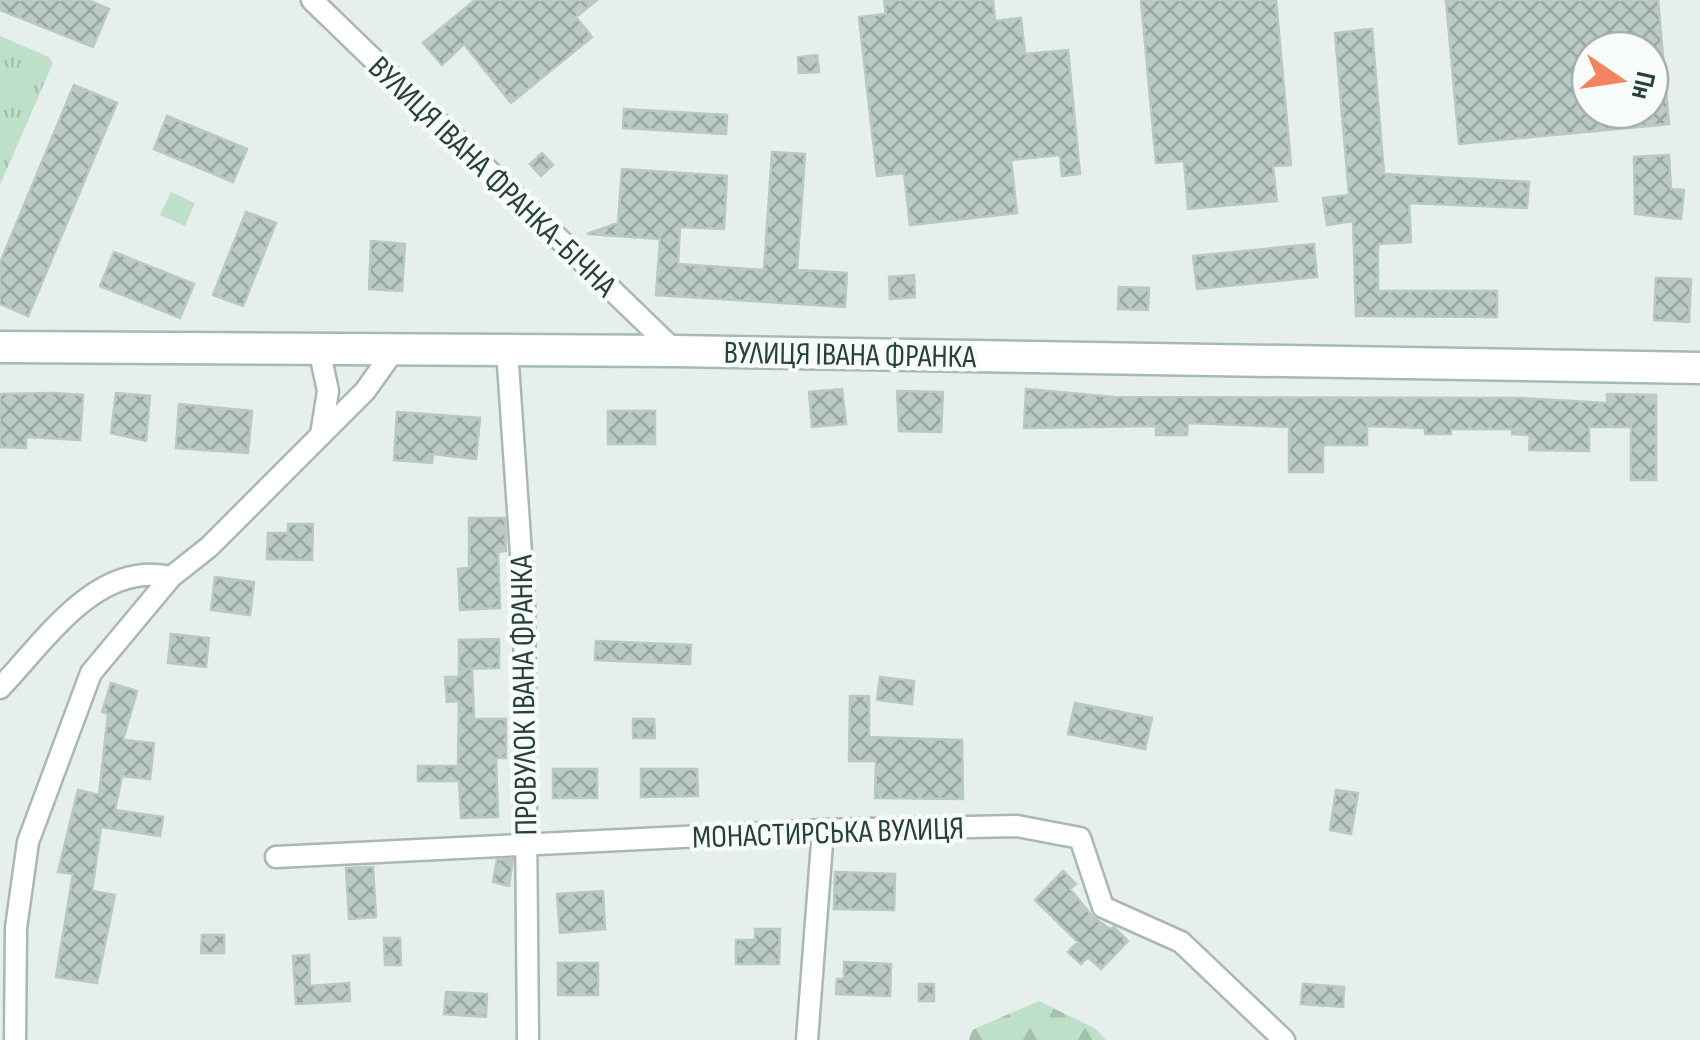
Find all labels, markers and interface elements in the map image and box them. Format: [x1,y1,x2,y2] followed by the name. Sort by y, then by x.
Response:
[1570,30,1670,130] north arrow
[360,49,624,306] street label: ВУЛИЦЯ ІВАНА ФРАНКА-БІЧНА
[1624,68,1662,102] text: Пн
[723,334,977,377] street label: ВУЛИЦЯ ІВАНА ФРАНКА
[503,554,546,836] street label: ПРОВУЛОК ІВАНА ФРАНКА
[691,809,965,858] street label: МОНАСТИРСЬКА ВУЛИЦЯ

